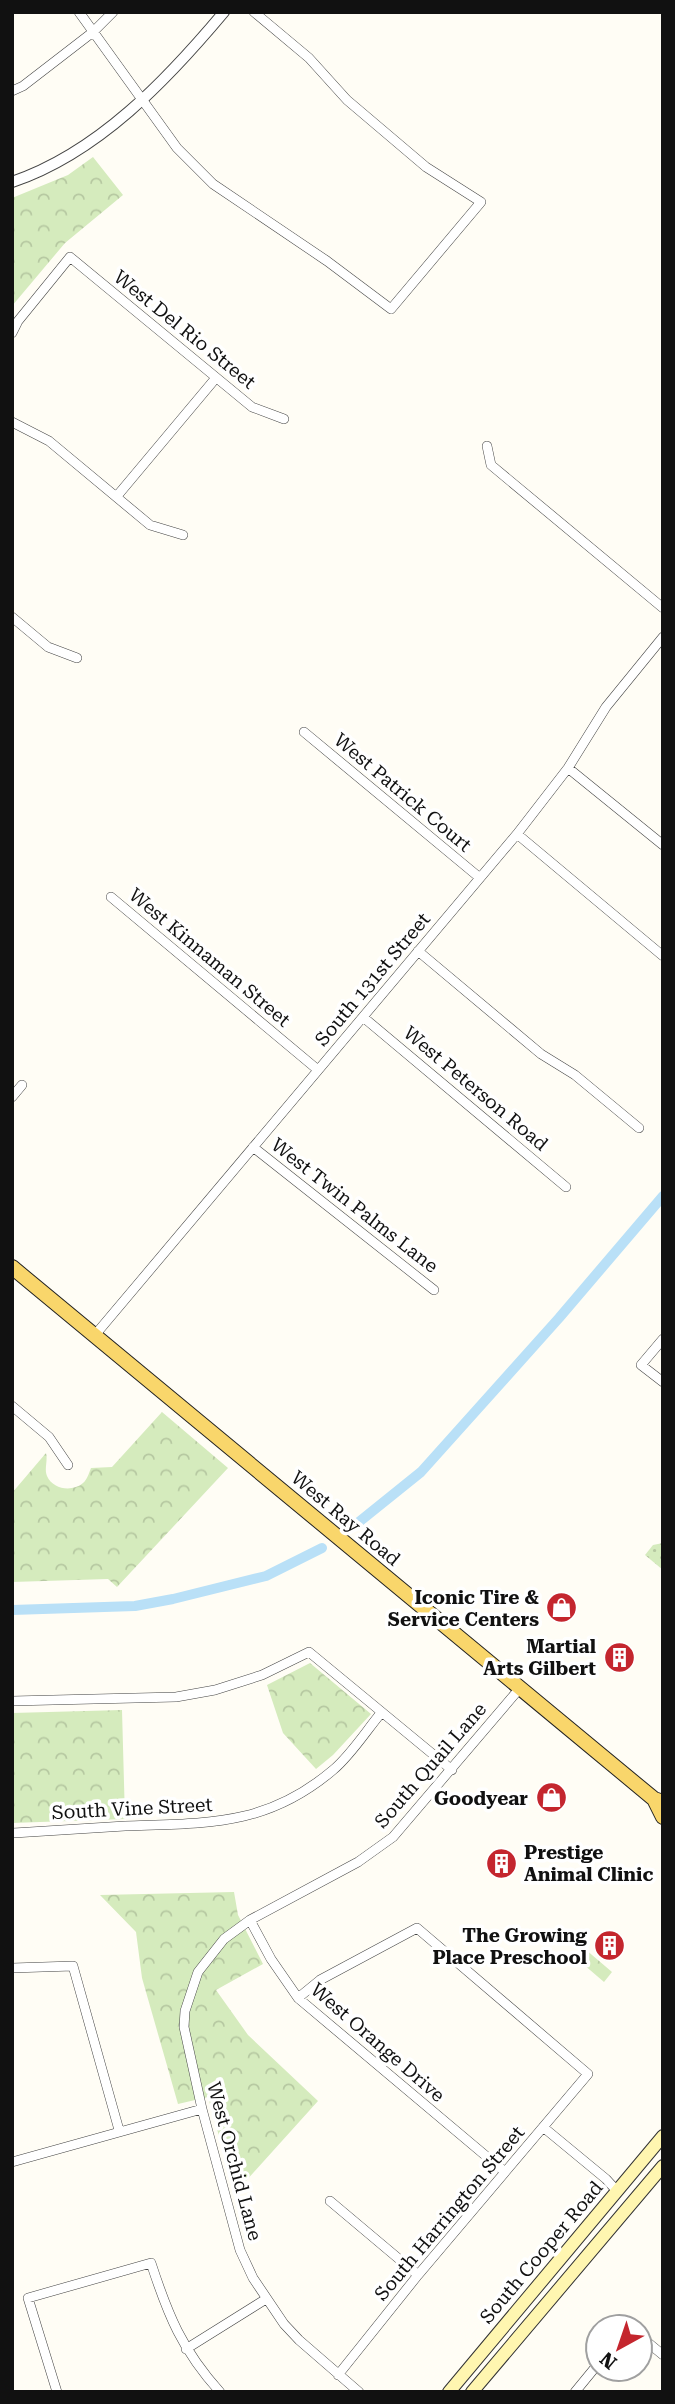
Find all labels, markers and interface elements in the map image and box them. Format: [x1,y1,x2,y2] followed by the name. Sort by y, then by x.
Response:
[109,265,260,394] street label: West Del Rio Street
[329,728,476,857] street label: West Patrick Court
[124,883,295,1032] street label: West Kinnaman Street
[310,908,435,1051] street label: South 131st Street
[399,1021,553,1156] street label: West Peterson Road
[267,1133,443,1278] street label: West Twin Palms Lane
[286,1466,405,1571] street label: West Ray Road
[388,1586,539,1631] place label: Iconic Tire & Service Centers
[545,1591,579,1625] shop icon: Iconic Tire & Service Centers
[483,1635,596,1680] place label: Martial Arts Gilbert
[602,1640,636,1674] building icon: Martial Arts Gilbert
[370,1698,491,1833] street label: South Quail Lane
[534,1781,568,1815] shop icon: Goodyear
[434,1787,528,1810] place label: Goodyear
[51,1793,213,1824] street label: South Vine Street
[524,1841,653,1886] place label: Prestige Animal Clinic
[484,1846,518,1880] building icon: Prestige Animal Clinic
[432,1924,587,1969] place label: The Growing Place Preschool
[593,1929,627,1963] building icon: The Growing Place Preschool
[306,1978,449,2107] street label: West Orange Drive
[202,2079,267,2243] street label: West Orchid Lane
[370,2121,529,2305] street label: South Harrington Street
[475,2176,608,2328] street label: South Cooper Road
[584,2313,654,2383] north arrow
[595,2347,621,2374] text: N

